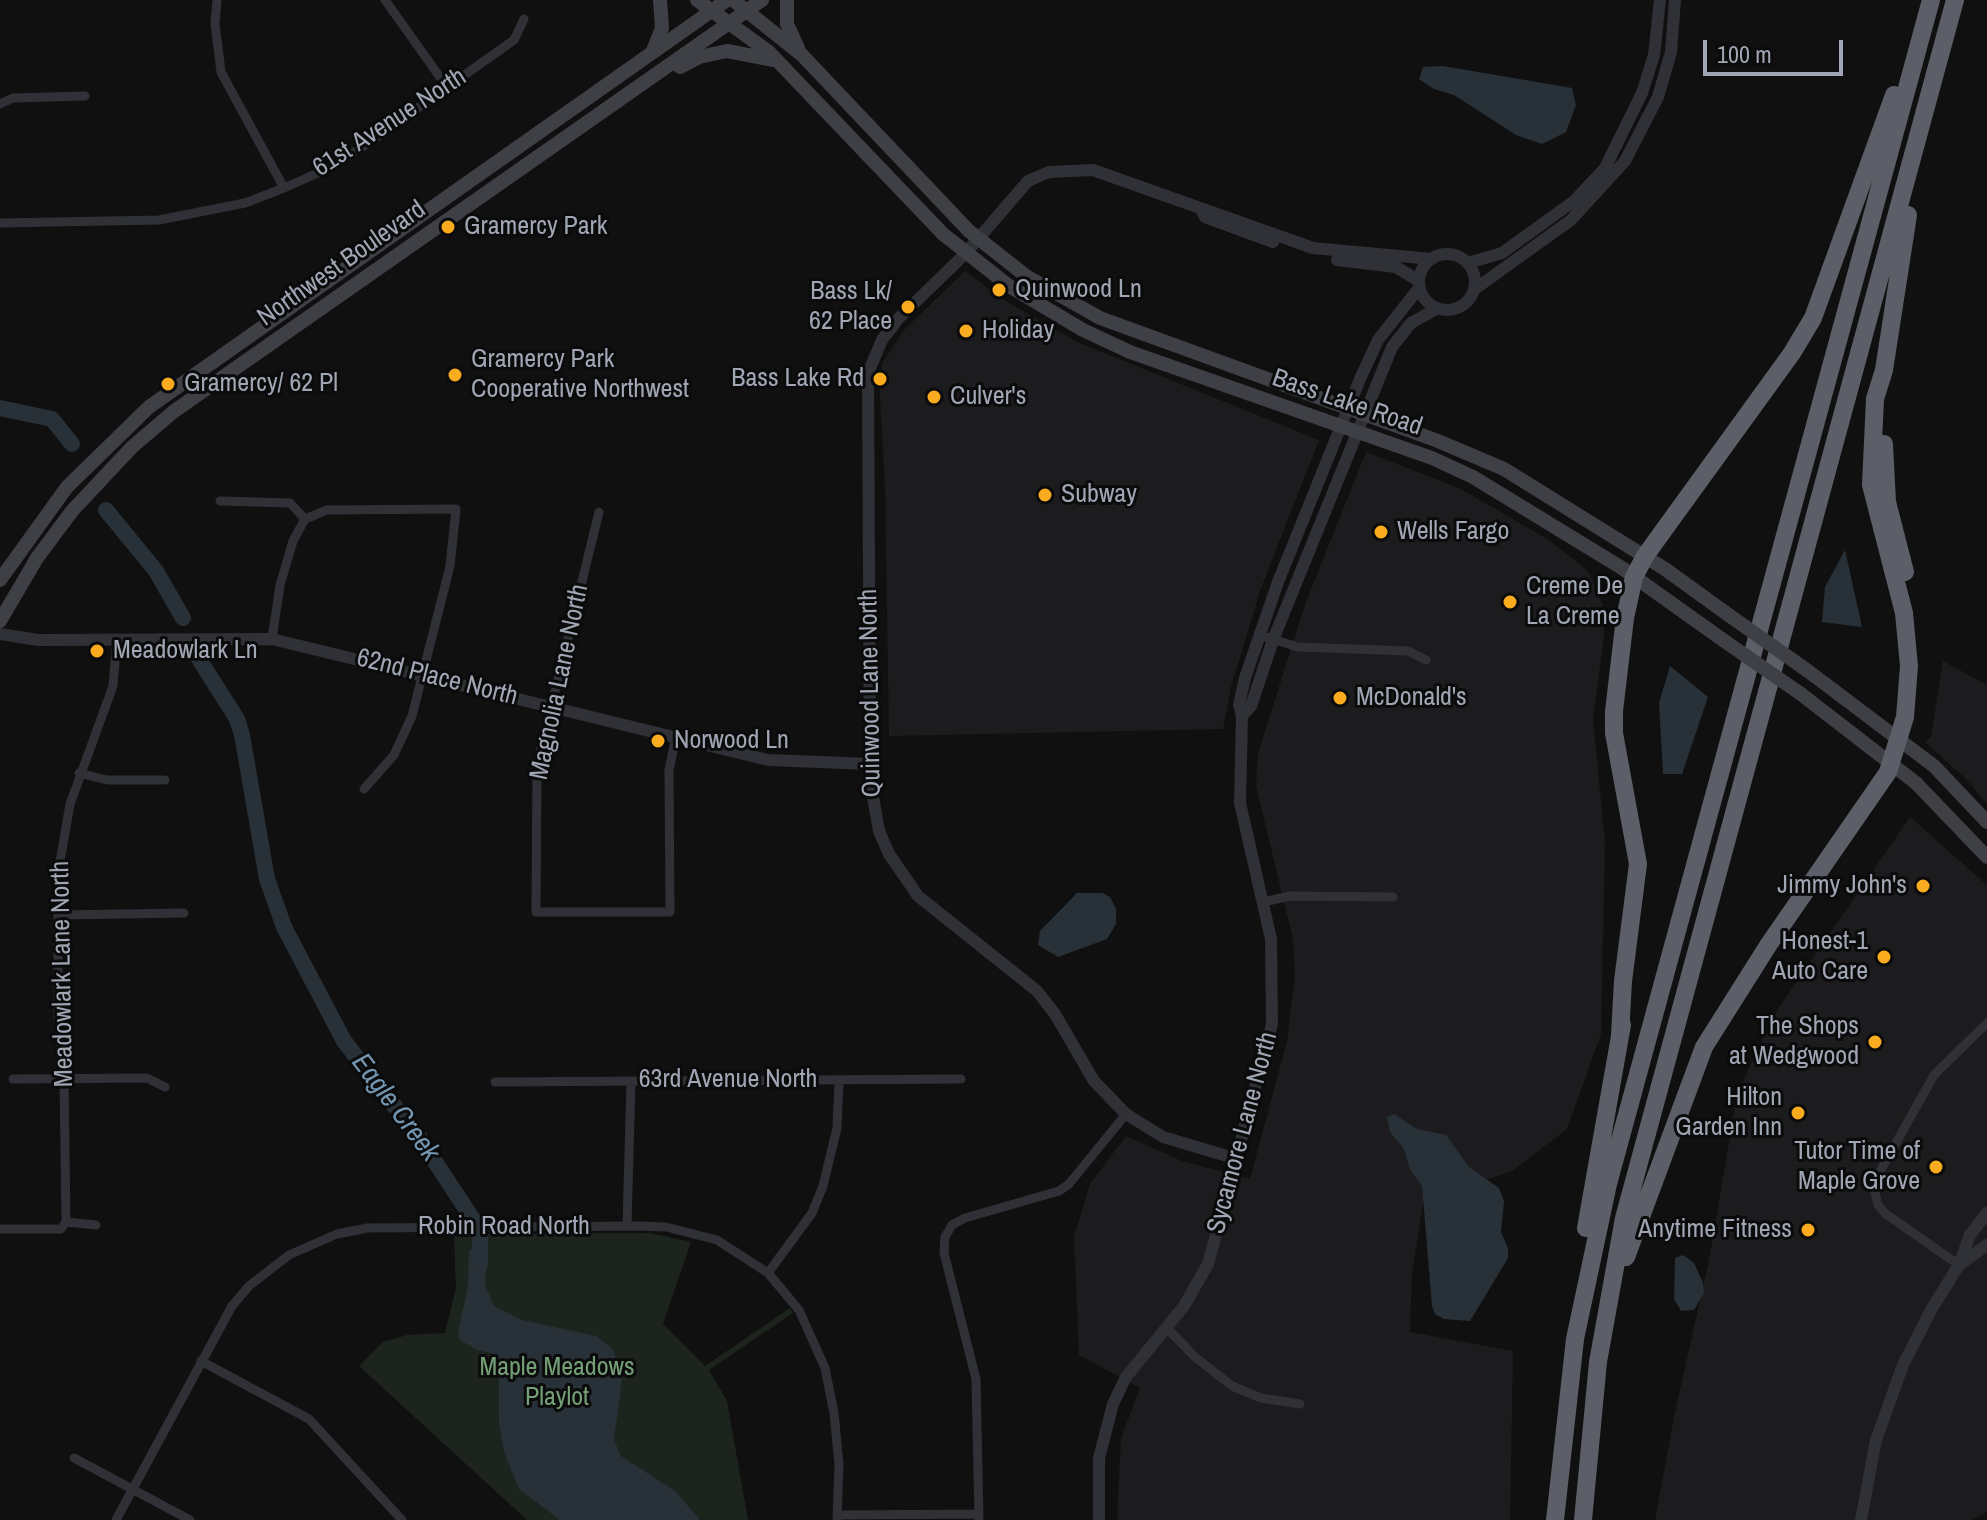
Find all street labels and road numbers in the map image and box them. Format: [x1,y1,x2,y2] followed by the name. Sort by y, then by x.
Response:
[308,62,472,184] street label: 61st Avenue North
[252,194,432,334] street label: Northwest Boulevard
[1268,363,1426,443] street label: Bass Lake Road
[524,581,596,783] street label: Magnolia Lane North
[854,588,888,798] street label: Quinwood Lane North
[353,643,521,713] street label: 62nd Place North
[45,861,81,1087] street label: Meadowlark Lane North
[1201,1029,1285,1237] street label: Sycamore Lane North
[639,1064,817,1096] street label: 63rd Avenue North
[418,1211,590,1243] street label: Robin Road North

